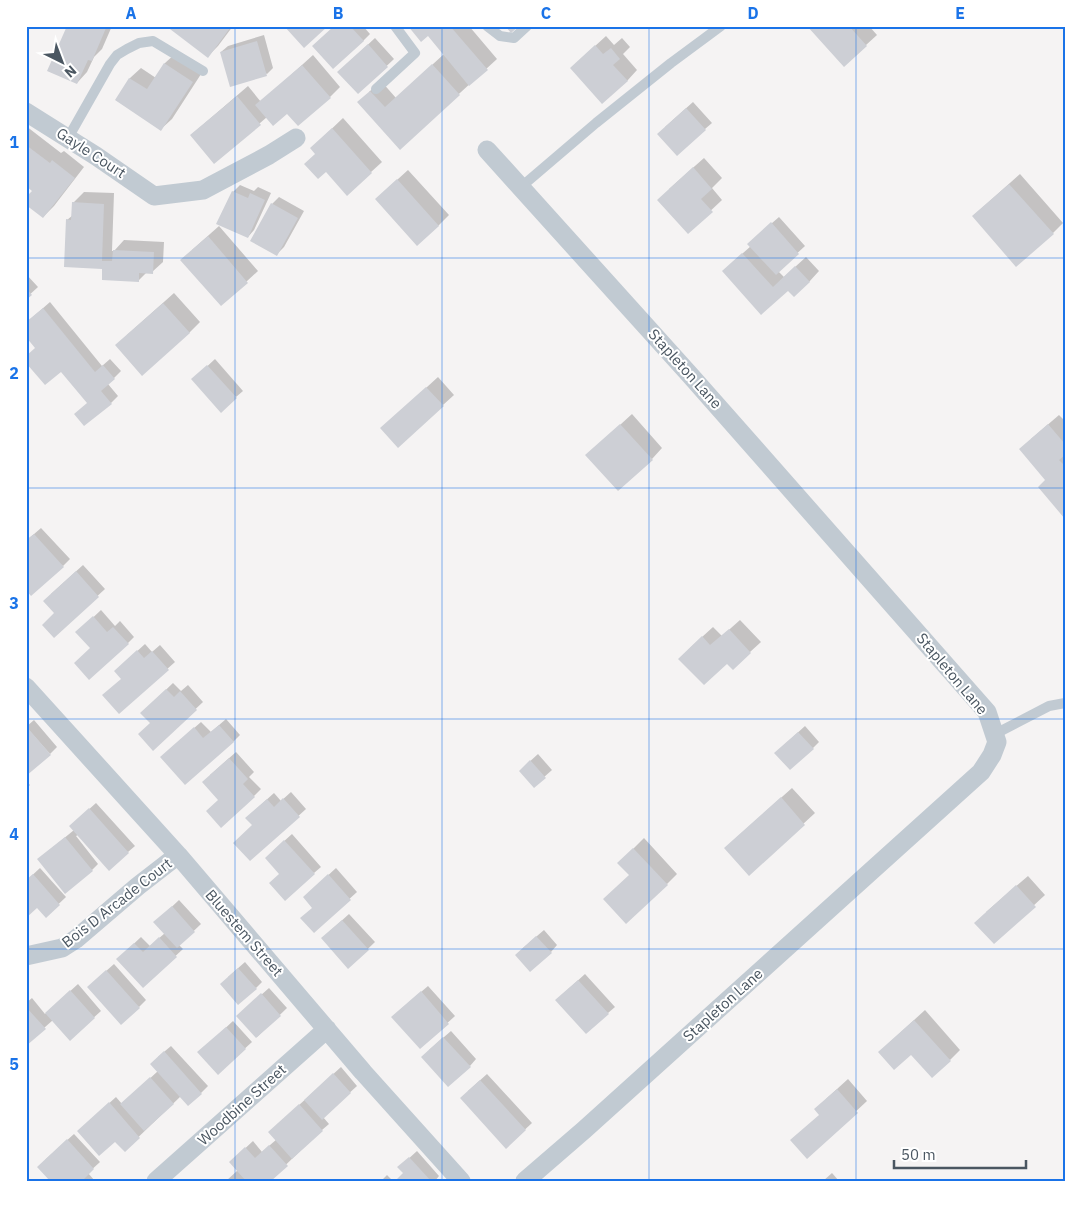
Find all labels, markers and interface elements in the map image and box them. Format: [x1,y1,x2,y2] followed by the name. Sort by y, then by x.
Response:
[126,3,137,23] text: A
[333,3,344,23] text: B
[541,3,551,23] text: C
[747,3,759,23] text: D
[955,3,965,23] text: E
[38,38,88,88] north arrow
[61,62,80,82] text: N
[53,123,129,182] street label: Gayle Court
[9,132,19,152] text: 1
[645,325,726,413] street label: Stapleton Lane
[9,363,19,383] text: 2
[9,593,19,613] text: 3
[913,629,992,718] street label: Stapleton Lane
[9,824,19,844] text: 4
[58,854,176,952] street label: Bois D Arcade Court
[201,885,287,980] street label: Bluestem Street
[679,964,767,1045] street label: Stapleton Lane
[9,1054,19,1074] text: 5
[193,1060,290,1149] street label: Woodbine Street
[894,1137,1026,1169] scale bar
[901,1145,936,1164] text: 50 m

